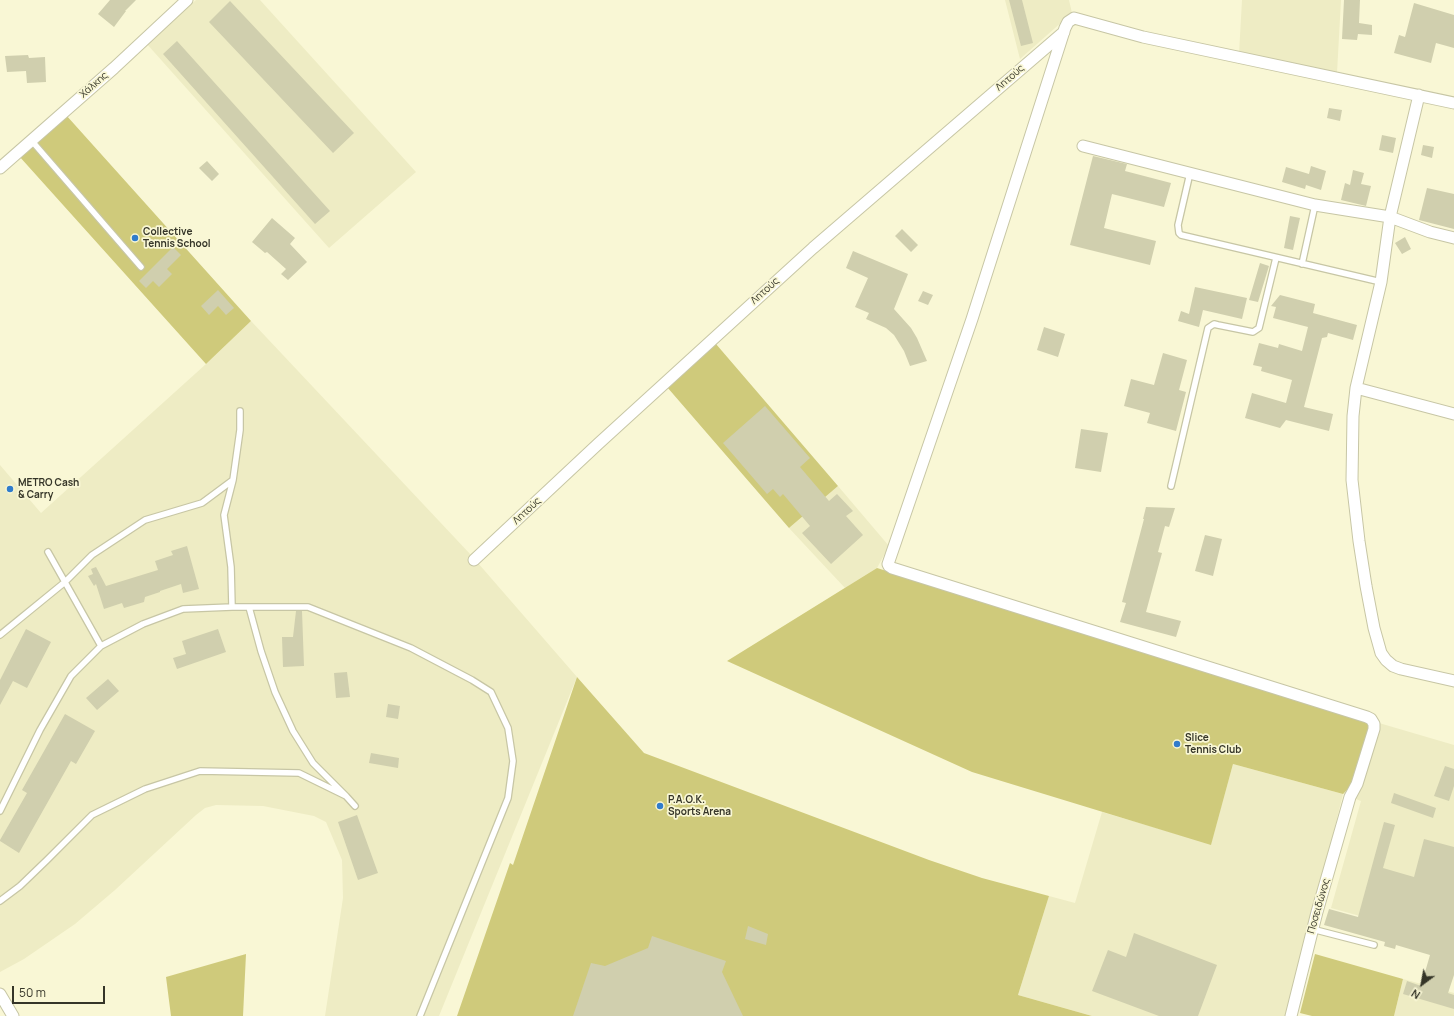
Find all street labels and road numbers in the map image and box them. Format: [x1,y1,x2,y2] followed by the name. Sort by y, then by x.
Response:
[993,62,1027,94] street label: Λητούς
[77,69,111,101] street label: Χάλκης
[748,275,782,307] street label: Λητούς
[510,495,544,527] street label: Λητούς
[1305,877,1333,935] street label: Ποσειδώνος

